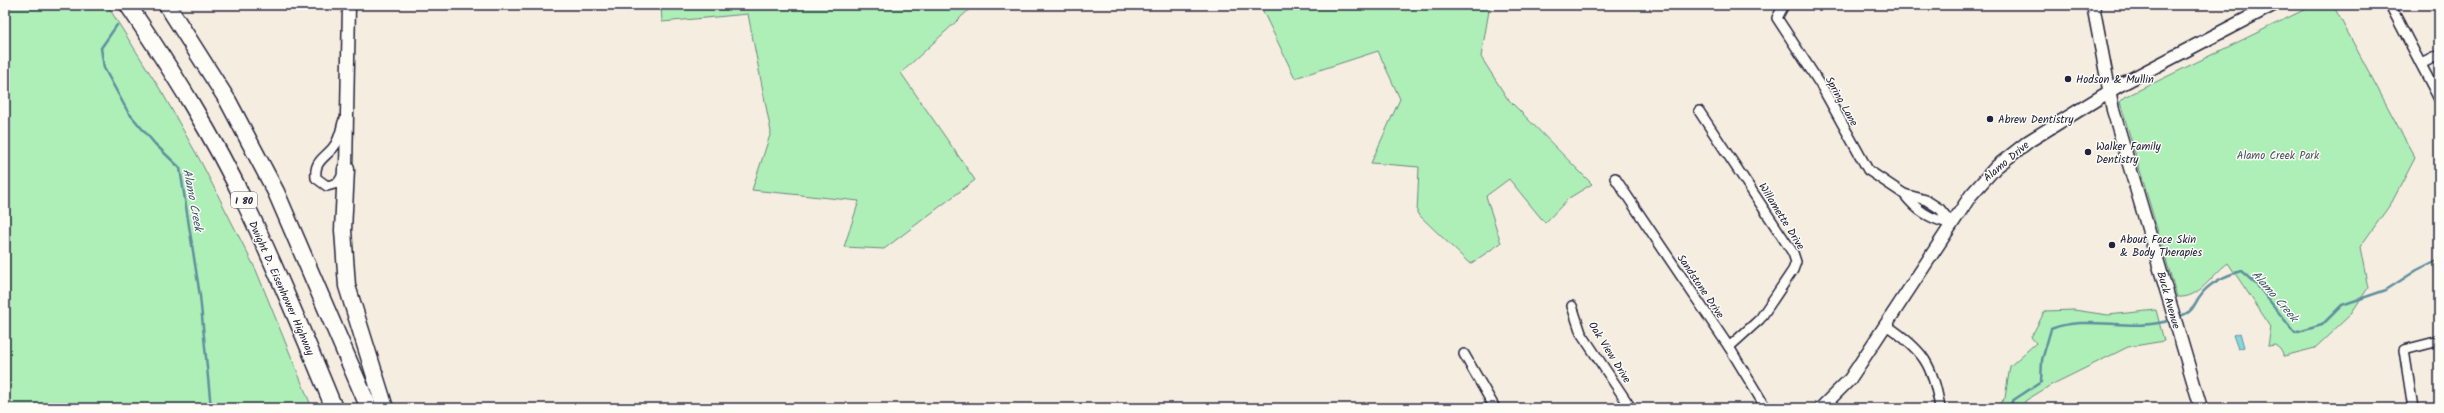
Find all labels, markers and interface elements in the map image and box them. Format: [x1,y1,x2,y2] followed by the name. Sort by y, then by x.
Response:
[2076,71,2154,89] place label: Hodson & Mullin
[1820,73,1862,130] street label: Spring Lane
[2063,74,2073,84] marker: Hodson & Mullin
[1998,111,2074,129] place label: Abrew Dentistry
[1985,114,1995,124] marker: Abrew Dentistry
[1980,137,2034,187] street label: Alamo Drive
[2096,138,2162,169] place label: Walker Family Dentistry
[2083,147,2093,157] marker: Walker Family Dentistry
[2237,147,2320,165] park label: Alamo Creek Park
[177,167,208,235] water label: Alamo Creek
[1753,179,1809,254] street label: Willamette Drive
[231,192,257,208] road number: I 80
[243,218,319,359] street label: Dwight D. Eisenhower Highway
[2120,231,2203,262] place label: About Face Skin & Body Therapies
[2107,240,2117,250] marker: About Face Skin & Body Therapies
[1672,251,1728,322] street label: Sandstone Drive
[2247,266,2304,328] water label: Alamo Creek
[2151,269,2185,331] street label: Buck Avenue
[1583,318,1635,387] street label: Oak View Drive

